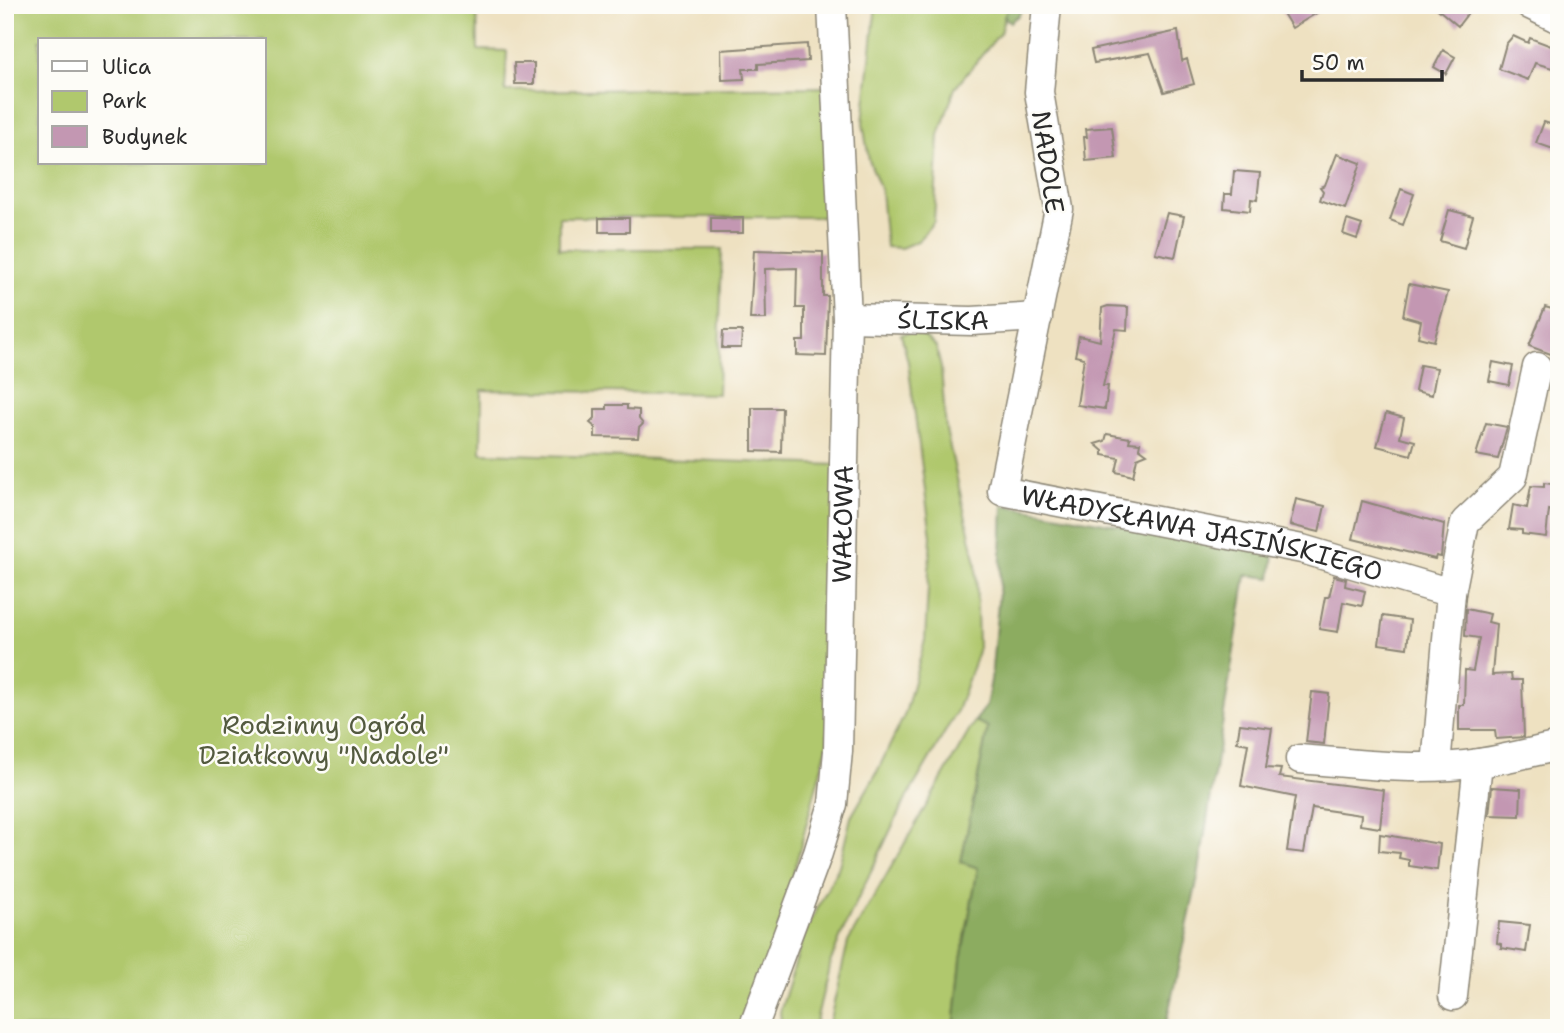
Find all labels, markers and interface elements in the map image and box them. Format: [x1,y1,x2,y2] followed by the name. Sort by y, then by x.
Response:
[38,38,266,164] legend
[1302,38,1442,82] scale bar
[1312,49,1365,77] text: 50 m
[102,53,151,81] text: Ulica
[102,87,147,115] text: Park
[1024,108,1073,216] street label: NADOLE
[102,123,188,151] text: Budynek
[897,301,990,338] street label: ŚLISKA
[823,465,861,584] street label: WAŁOWA
[1018,477,1387,589] street label: WŁADYSŁAWA JASIŃSKIEGO
[199,707,449,772] park label: Rodzinny Ogród Działkowy "Nadole"

